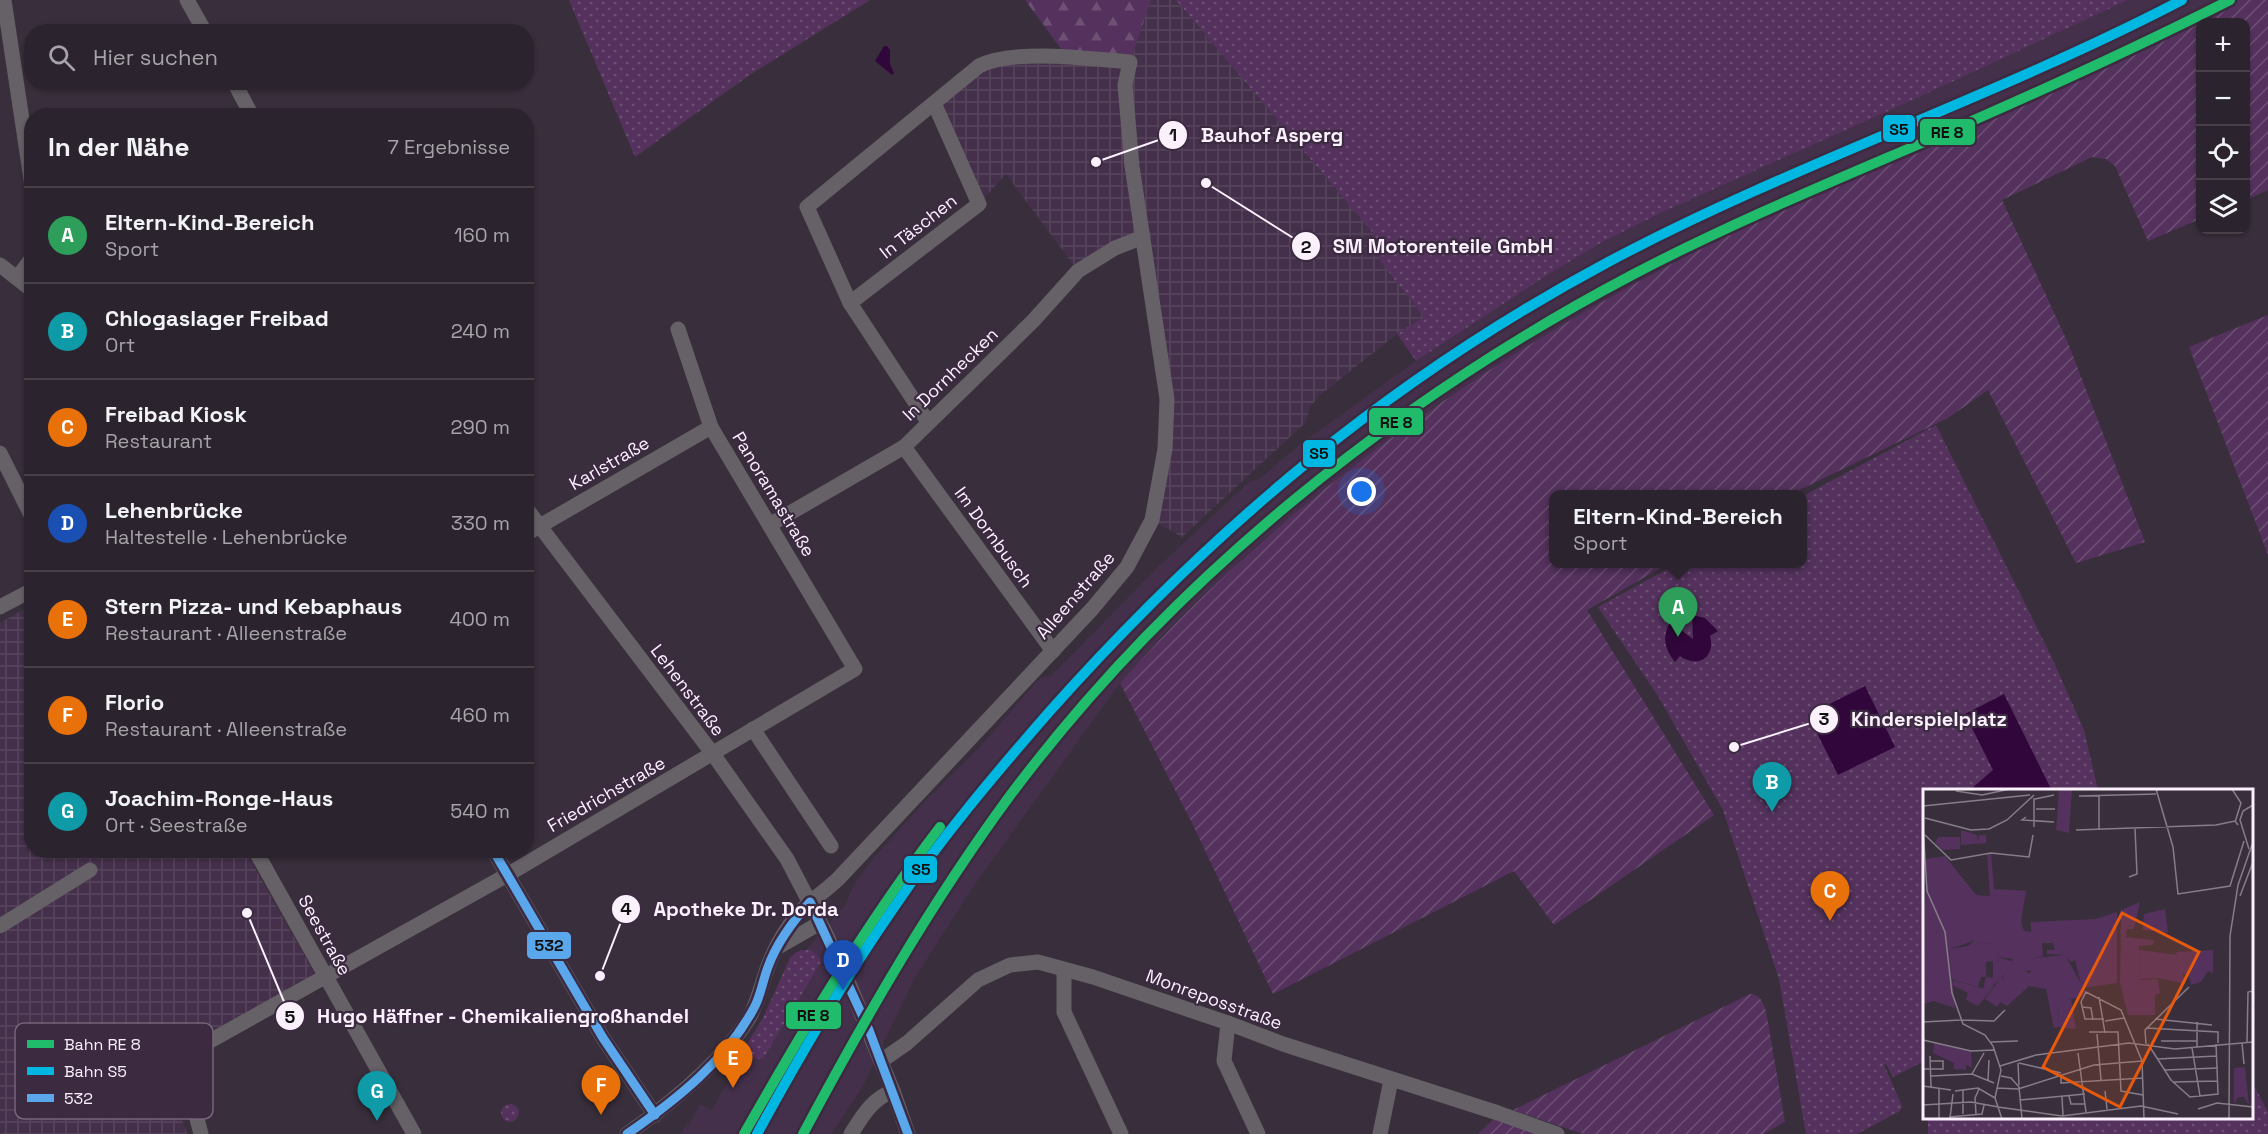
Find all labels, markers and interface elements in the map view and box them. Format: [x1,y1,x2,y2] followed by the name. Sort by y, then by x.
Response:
[2196,18,2250,234] map controls
[2196,18,2250,72] button: +
[24,24,534,90] search box
[45,41,78,74] icon: search
[93,43,218,71] text: Hier suchen
[2196,72,2250,126] button: −
[1882,114,1916,143] line badge: S5
[1158,116,1355,154] callout: Bauhof Asperg
[1919,118,1976,146] line badge: RE 8
[1889,119,1909,140] text: S5
[1201,122,1343,148] text: Bauhof Asperg
[1931,122,1964,143] text: RE 8
[1169,123,1177,146] text: 1
[2196,126,2250,180] button: locate
[48,130,189,164] text: In der Nähe
[388,134,510,160] text: 7 Ergebnisse
[2196,180,2250,234] button: layers
[875,189,961,263] street label: In Täschen
[105,208,314,236] text: Eltern-Kind-Bereich
[61,222,74,248] text: A
[454,222,510,248] text: 160 m
[1291,227,1565,265] callout: SM Motorenteile GmbH
[1333,233,1553,259] text: SM Motorenteile GmbH
[1301,235,1312,258] text: 2
[105,236,159,262] text: Sport
[105,304,329,332] text: Chlogaslager Freibad
[61,318,74,344] text: B
[451,318,510,344] text: 240 m
[897,323,1003,425] street label: In Dornhecken
[105,332,135,358] text: Ort
[105,400,247,428] text: Freibad Kiosk
[1368,407,1424,436] line badge: RE 8
[1380,412,1413,433] text: RE 8
[61,414,74,440] text: C
[451,414,510,440] text: 290 m
[728,427,820,561] street label: Panoramastraße
[105,428,212,454] text: Restaurant
[565,431,653,495] street label: Karlstraße
[1302,439,1336,468] line badge: S5
[1309,443,1329,464] text: S5
[1347,477,1376,506] your location
[950,482,1038,592] street label: Im Dornbusch
[1549,490,1807,568] popup
[105,496,243,524] text: Lehenbrücke
[1573,502,1783,530] text: Eltern-Kind-Bereich
[61,510,74,536] text: D
[451,510,510,536] text: 330 m
[105,524,348,550] text: Haltestelle · Lehenbrücke
[1573,530,1628,556] text: Sport
[1031,546,1119,644] street label: Alleenstraße
[1658,588,1698,637] pin: A
[105,592,402,620] text: Stern Pizza- und Kebaphaus
[62,606,73,632] text: E
[450,606,510,632] text: 400 m
[105,620,347,646] text: Restaurant · Alleenstraße
[646,639,730,741] street label: Lehenstraße
[105,688,164,716] text: Florio
[1809,700,2019,738] callout: Kinderspielplatz
[62,702,73,728] text: F
[450,702,510,728] text: 460 m
[1851,706,2007,732] text: Kinderspielplatz
[1819,707,1830,730] text: 3
[105,716,347,742] text: Restaurant · Alleenstraße
[543,751,669,837] street label: Friedrichstraße
[1752,762,1792,812] pin: B
[105,784,333,812] text: Joachim-Ronge-Haus
[1923,789,2253,1119] inset map
[61,798,74,824] text: G
[450,798,510,824] text: 540 m
[105,812,248,838] text: Ort · Seestraße
[903,855,938,884] line badge: S5
[911,859,931,880] text: S5
[1810,872,1850,921] pin: C
[611,890,851,928] callout: Apotheke Dr. Dorda
[293,891,357,979] street label: Seestraße
[653,896,839,922] text: Apotheke Dr. Dorda
[620,897,632,920] text: 4
[526,931,572,960] line badge: 532
[535,935,563,956] text: 532
[824,940,862,990] pin: D
[1143,964,1285,1034] street label: Monreposstraße
[275,997,702,1035] callout: Hugo Häffner - Chemikaliengroßhandel
[785,1001,842,1030] line badge: RE 8
[317,1003,689,1029] text: Hugo Häffner - Chemikaliengroßhandel
[285,1005,296,1028] text: 5
[797,1005,830,1026] text: RE 8
[15,1023,213,1119] legend
[64,1034,141,1055] text: Bahn RE 8
[714,1038,752,1088] pin: E
[64,1061,127,1082] text: Bahn S5
[582,1066,620,1115] pin: F
[358,1072,397,1121] pin: G
[64,1088,93,1109] text: 532

